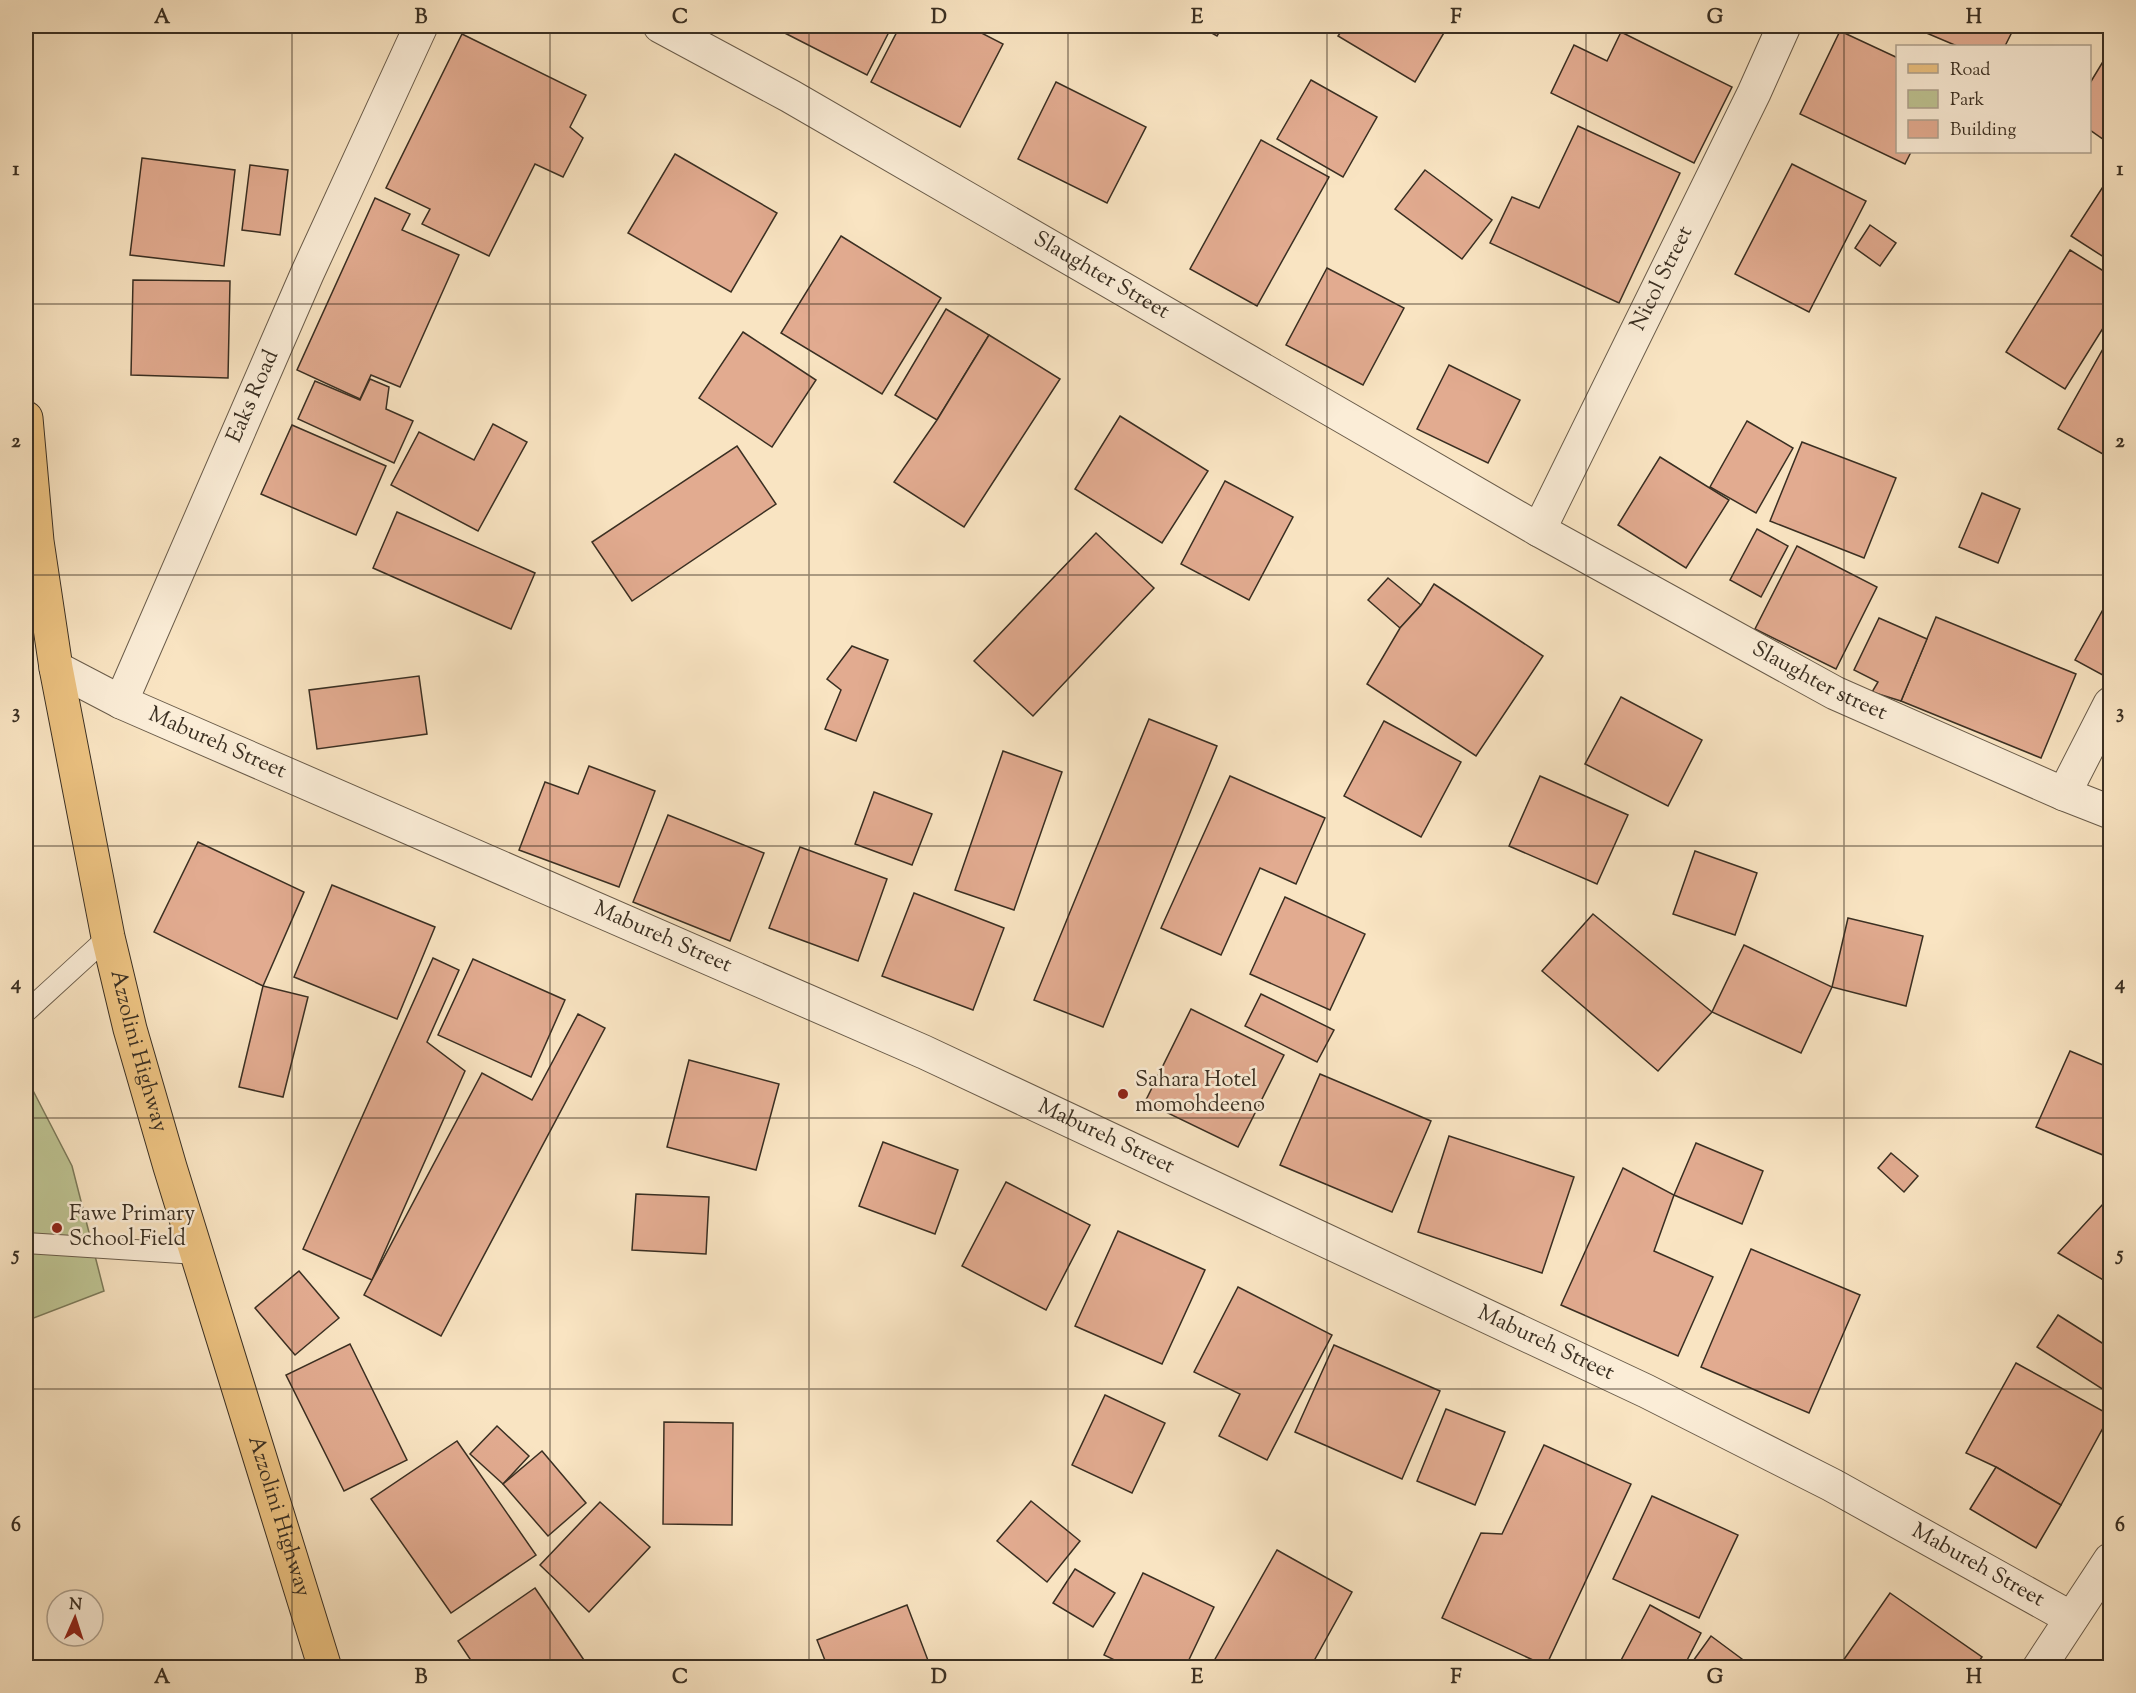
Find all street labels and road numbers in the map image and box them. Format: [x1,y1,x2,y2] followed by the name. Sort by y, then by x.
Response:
[1623,220,1702,337] street label: Nicol Street
[1027,224,1175,329] street label: Slaughter Street
[219,345,288,448] street label: Eaks Road
[1745,634,1892,730] street label: Slaughter street
[143,700,291,788] street label: Mabureh Street
[588,894,737,982] street label: Mabureh Street
[100,967,175,1136] street label: Azzolini Highway
[1032,1091,1180,1183] street label: Mabureh Street
[1472,1298,1620,1390] street label: Mabureh Street
[238,1432,318,1601] street label: Azzolini Highway
[1905,1516,2050,1616] street label: Mabureh Street

